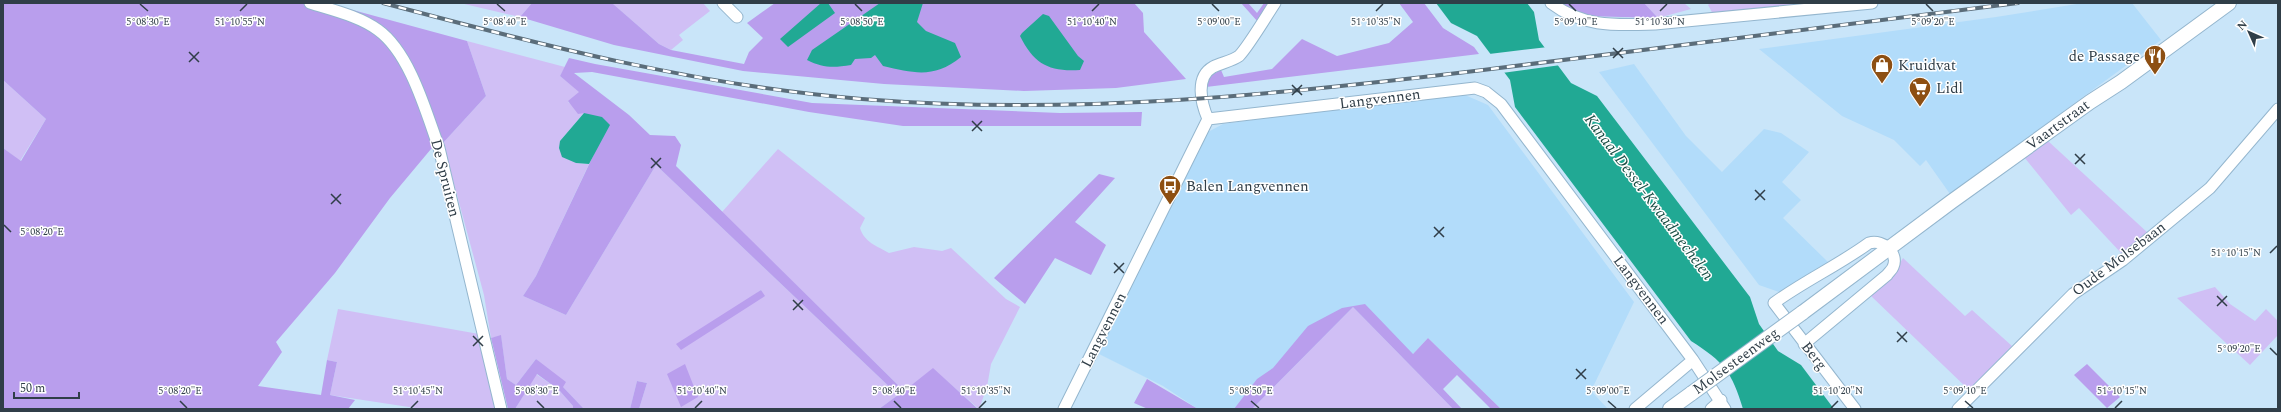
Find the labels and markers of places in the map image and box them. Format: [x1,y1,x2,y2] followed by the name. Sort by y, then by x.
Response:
[2142,43,2168,76] restaurant icon: de Passage
[2069,45,2140,68] place label: de Passage
[1869,52,1895,85] shop icon: Kruidvat
[1898,54,1956,77] place label: Kruidvat
[1907,75,1933,108] supermarket icon: Lidl
[1936,77,1963,100] place label: Lidl
[1157,173,1183,206] bus stop icon: Balen Langvennen
[1186,175,1309,198] place label: Balen Langvennen

